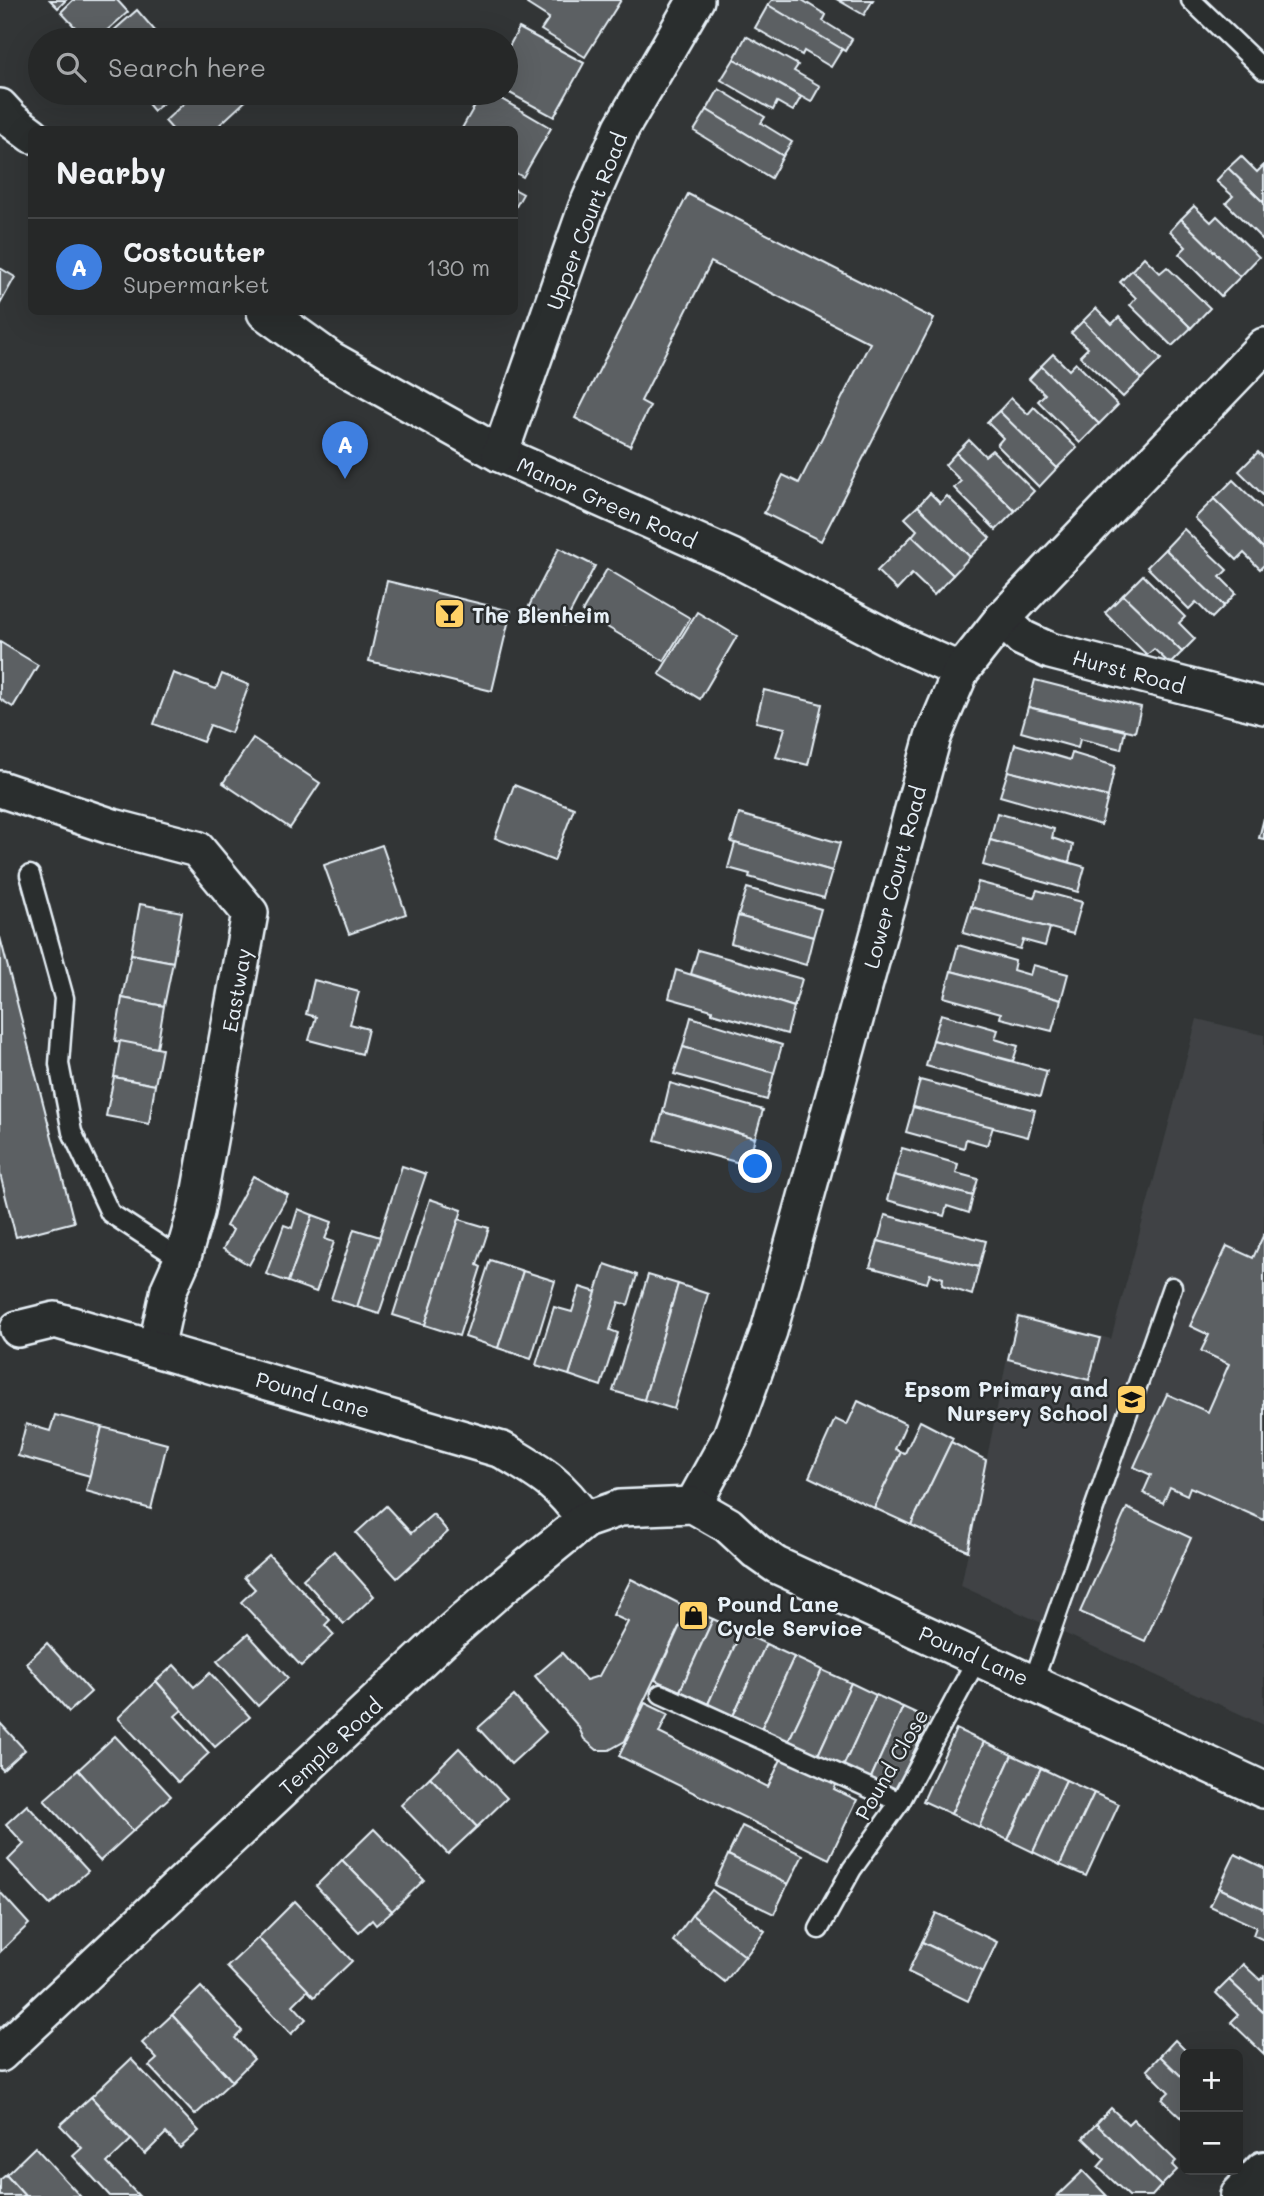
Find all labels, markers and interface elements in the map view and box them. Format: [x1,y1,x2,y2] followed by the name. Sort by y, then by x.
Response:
[28,28,518,105] search box
[52,48,90,86] icon: search
[108,50,266,84] text: Search here
[540,128,632,314] street label: Upper Court Road
[56,152,166,192] text: Nearby
[123,235,265,269] text: Costcutter
[71,252,87,282] text: A
[426,252,490,282] text: 130 m
[123,269,269,299] text: Supermarket
[322,421,368,479] pin: A
[513,450,701,554] street label: Manor Green Road
[432,597,466,631] bar icon: The Blenheim
[472,601,610,628] place label: The Blenheim
[1070,643,1188,699] street label: Hurst Road
[857,783,931,971] street label: Lower Court Road
[215,946,257,1034] street label: Eastway
[738,1149,772,1183] your location
[253,1365,373,1423] street label: Pound Lane
[904,1375,1108,1427] place label: Epsom Primary and Nursery School
[1114,1383,1148,1417] school or university icon: Epsom Primary and Nursery School
[717,1590,862,1642] place label: Pound Lane Cycle Service
[677,1598,711,1632] shop icon: Pound Lane Cycle Service
[915,1619,1033,1691] street label: Pound Lane
[273,1691,387,1801] street label: Temple Road
[848,1703,934,1825] street label: Pound Close
[1180,2049,1243,2175] map controls
[1180,2049,1243,2112] button: +
[1180,2112,1243,2175] button: −

